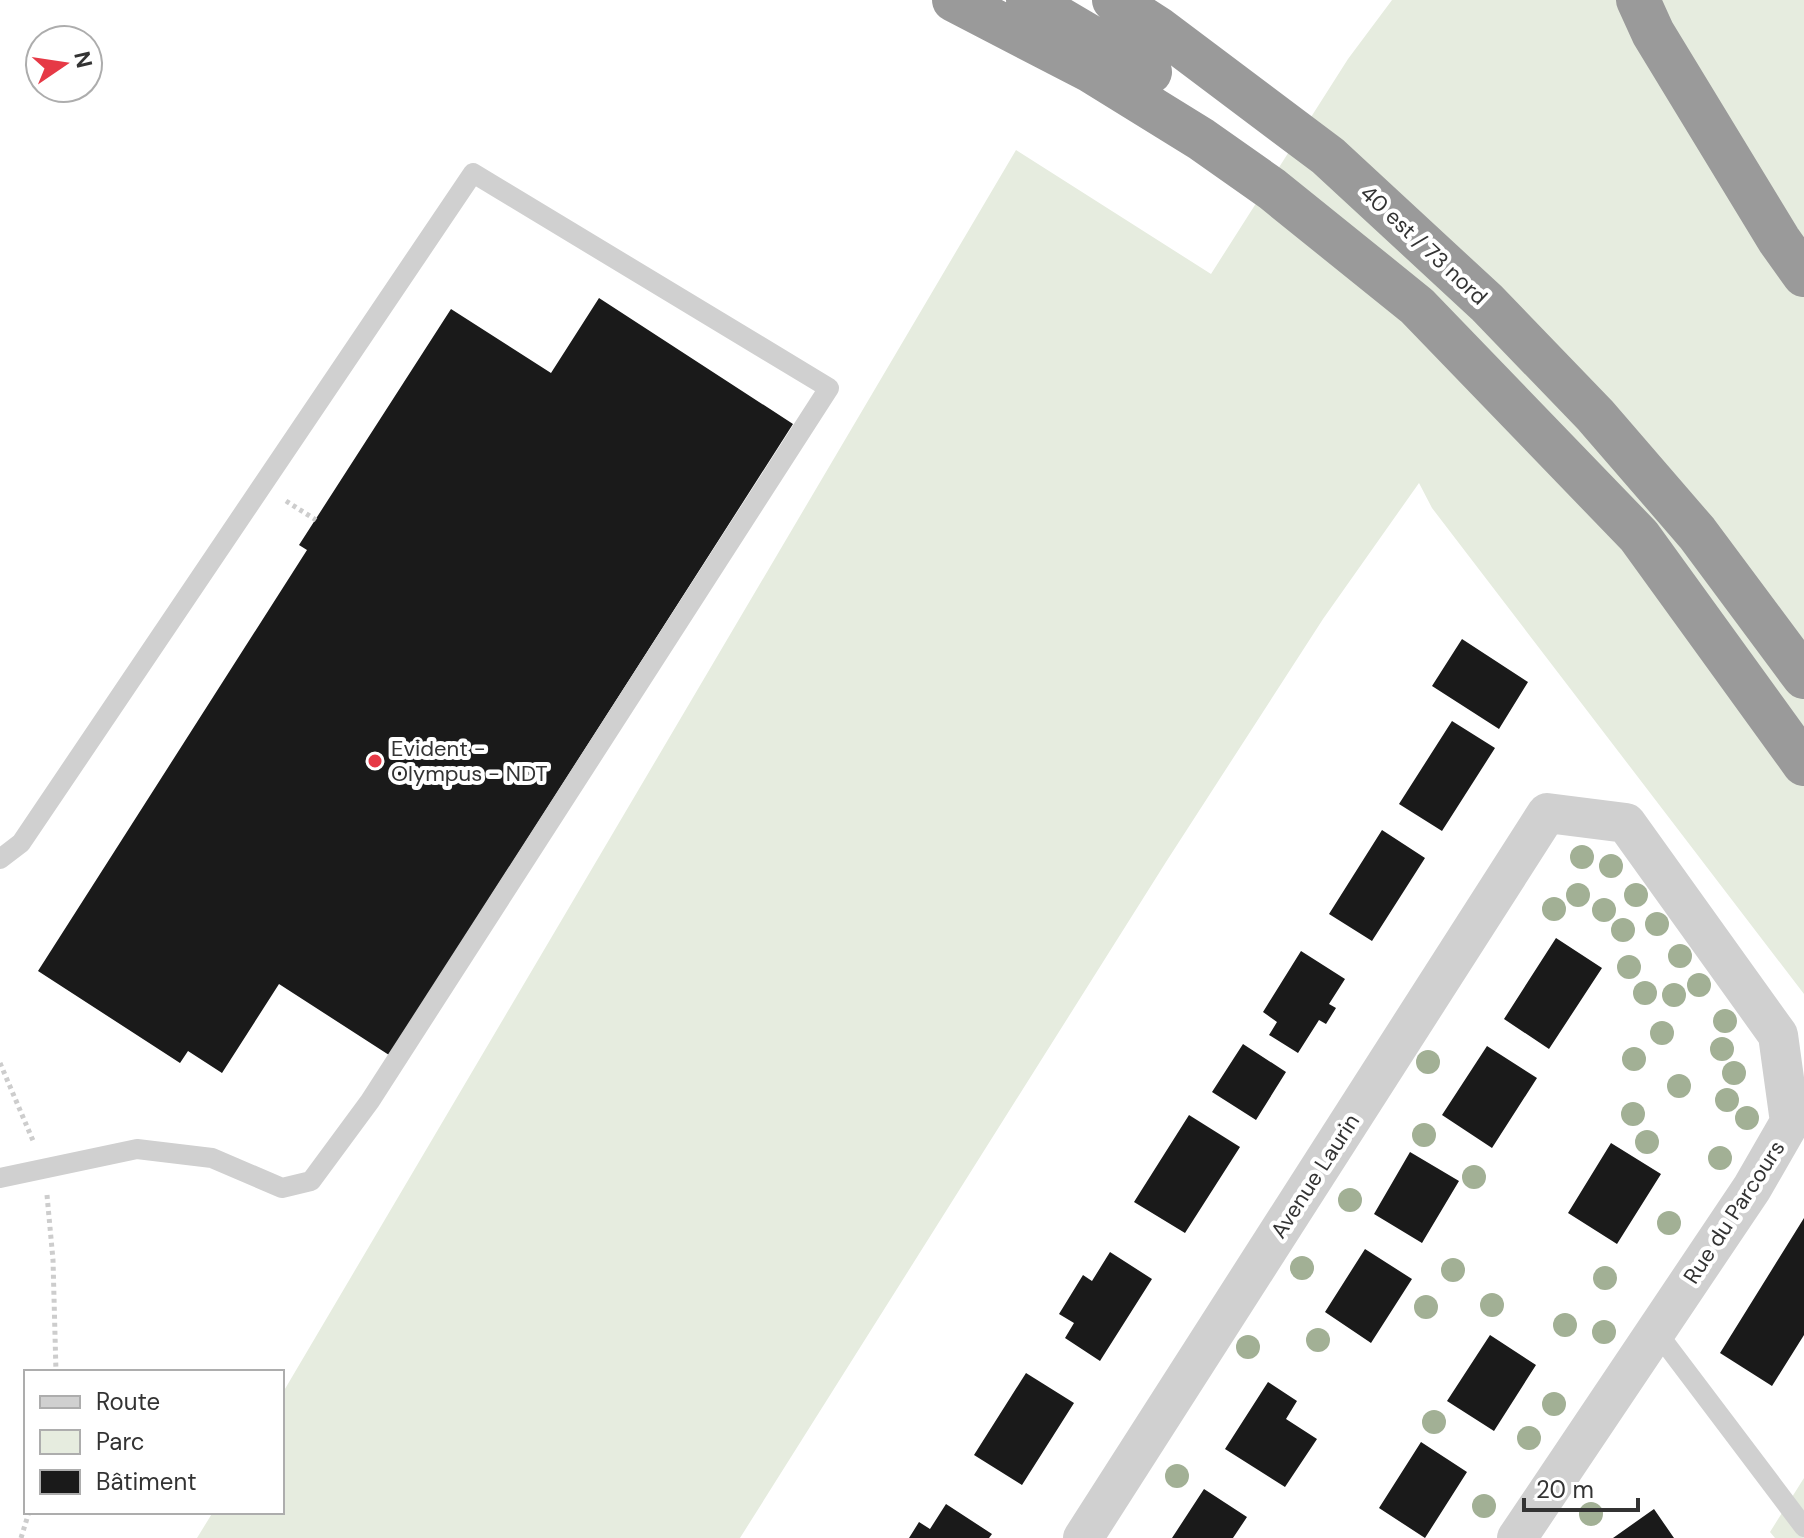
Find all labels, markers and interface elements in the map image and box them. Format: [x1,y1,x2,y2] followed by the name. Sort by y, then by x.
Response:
[24,24,104,104] north arrow
[67,49,99,71] text: N
[1354,179,1494,311] street label: 40 est / 73 nord
[391,734,548,788] place label: Evident - Olympus - NDT
[366,752,384,770] marker: Evident - Olympus - NDT
[1264,1108,1366,1244] street label: Avenue Laurin
[1677,1135,1791,1289] street label: Rue du Parcours
[24,1370,284,1514] legend
[96,1386,160,1417] text: Route
[96,1426,145,1457] text: Parc
[1524,1462,1638,1512] scale bar
[96,1466,197,1497] text: Bâtiment
[1536,1474,1594,1505] text: 20 m

